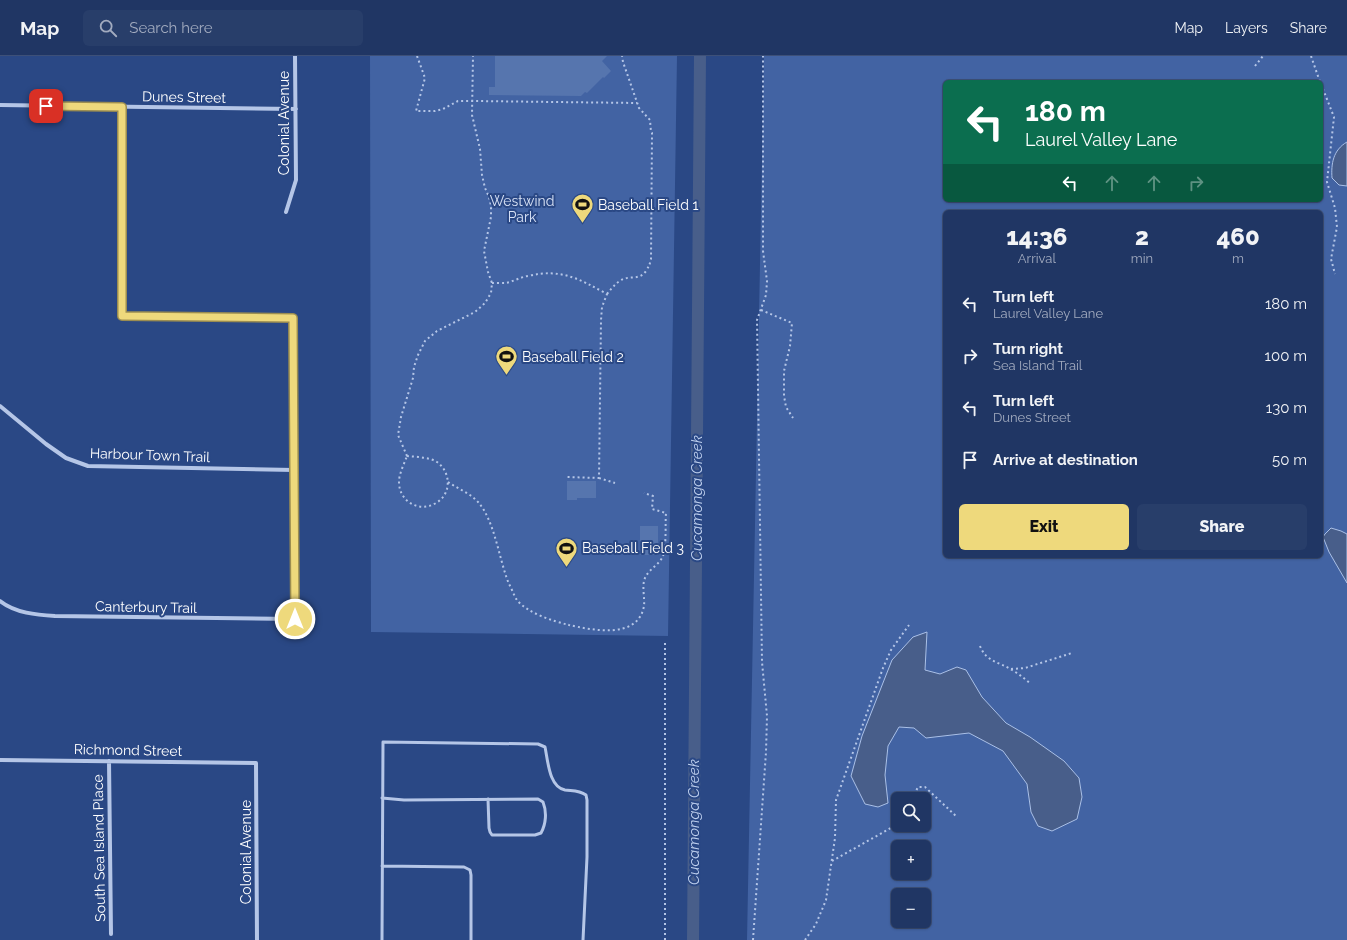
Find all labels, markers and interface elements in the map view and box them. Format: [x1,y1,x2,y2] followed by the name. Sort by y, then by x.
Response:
[83,10,363,46] search box
[20,17,59,39] text: Map
[97,17,119,39] icon: search
[129,19,213,37] text: Search here
[1175,20,1203,36] text: Map
[1225,20,1268,36] text: Layers
[1290,20,1327,36] text: Share
[276,71,292,175] street label: Colonial Avenue
[142,88,226,106] street label: Dunes Street
[29,89,63,123] pin
[35,95,57,117] icon: arrive
[1025,95,1106,128] text: 180 m
[959,96,1011,148] icon: left
[1025,129,1177,150] text: Laurel Valley Lane
[1059,172,1081,194] icon: left
[1101,172,1123,194] icon: ahead
[1143,172,1165,194] icon: ahead
[1185,172,1207,194] icon: right
[570,192,596,225] sports icon: Baseball Field 1
[490,193,554,225] park label: Westwind Park
[598,197,699,213] place label: Baseball Field 1
[1006,222,1067,251] text: 14:36
[1135,222,1149,251] text: 2
[1216,222,1260,251] text: 460
[1018,251,1056,266] text: Arrival
[1131,251,1153,266] text: min
[1232,251,1244,266] text: m
[993,288,1054,306] text: Turn left
[959,293,981,315] icon: left
[1265,295,1307,313] text: 180 m
[993,306,1103,321] text: Laurel Valley Lane
[993,340,1063,358] text: Turn right
[493,344,519,377] sports icon: Baseball Field 2
[959,345,981,367] icon: right
[1265,347,1307,365] text: 100 m
[522,349,624,365] place label: Baseball Field 2
[993,358,1082,373] text: Sea Island Trail
[993,392,1054,410] text: Turn left
[959,397,981,419] icon: left
[1266,399,1307,417] text: 130 m
[993,410,1071,425] text: Dunes Street
[688,435,706,561] water label: Cucamonga Creek
[90,445,211,465] street label: Harbour Town Trail
[959,449,981,471] icon: arrive
[993,451,1138,469] text: Arrive at destination
[1272,451,1307,469] text: 50 m
[959,504,1129,550] button: Exit
[1137,504,1307,550] button: Share
[553,535,579,568] sports icon: Baseball Field 3
[582,540,684,556] place label: Baseball Field 3
[95,598,197,616] street label: Canterbury Trail
[274,598,316,640] position arrow
[74,741,183,759] street label: Richmond Street
[685,759,703,885] water label: Cucamonga Creek
[90,774,108,922] street label: South Sea Island Place
[891,792,931,928] map controls
[891,792,931,832] button: search
[238,800,254,904] street label: Colonial Avenue
[891,840,931,880] button: +
[891,888,931,928] button: −

